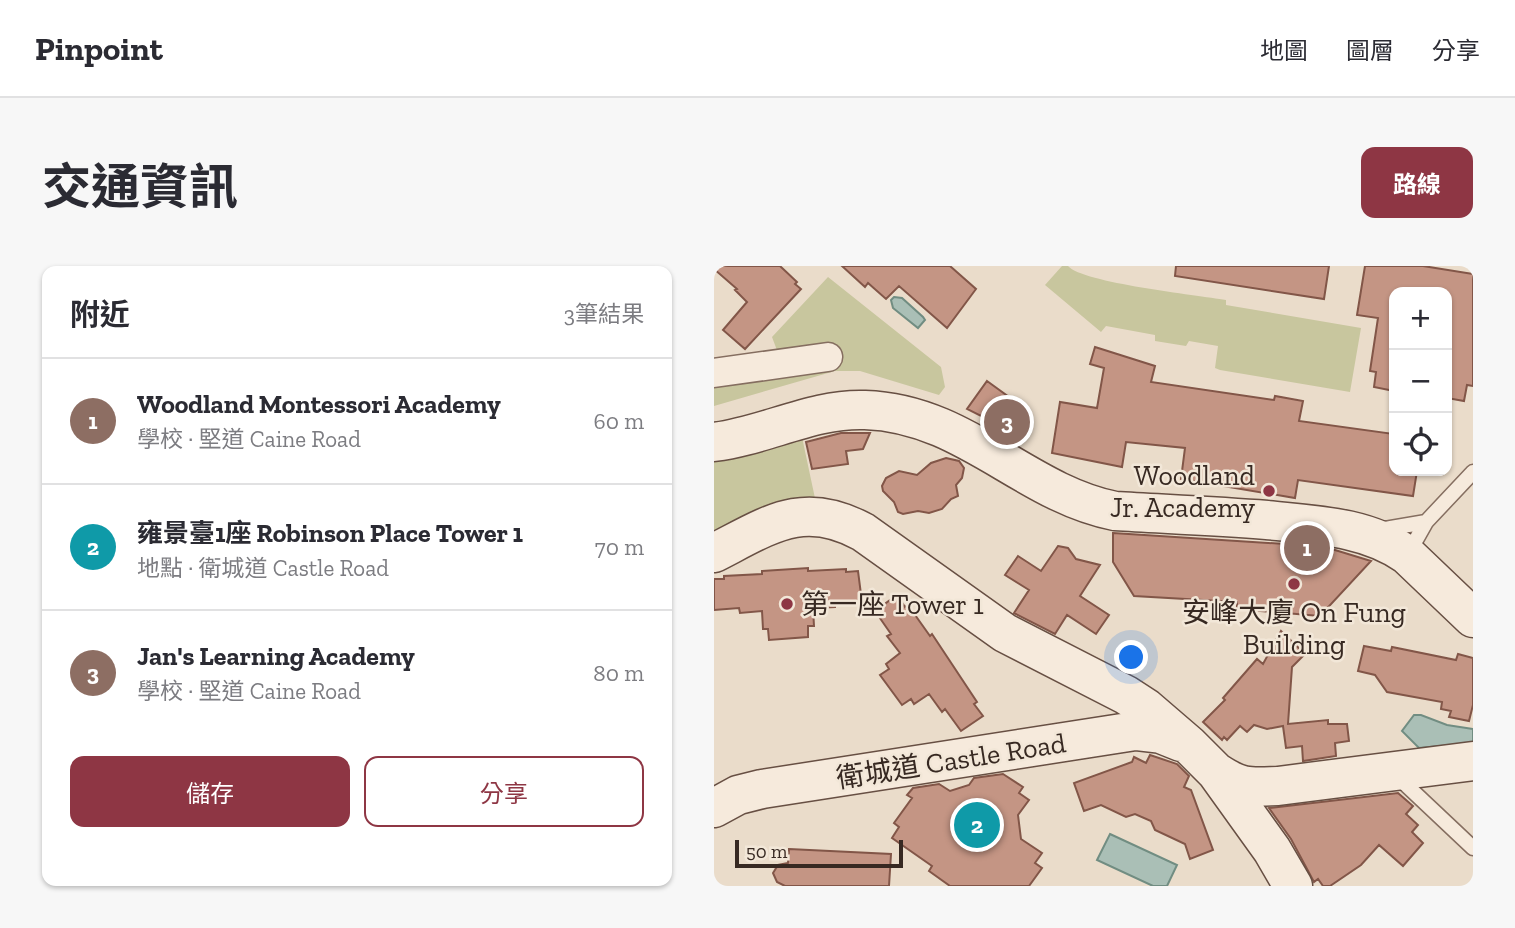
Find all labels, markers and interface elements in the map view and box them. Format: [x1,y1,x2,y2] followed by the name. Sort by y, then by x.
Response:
[35,29,163,68] text: Pinpoint
[1260,36,1308,65] text: 地圖
[1346,36,1394,65] text: 圖層
[1432,36,1480,65] text: 分享
[1361,147,1473,218] button: 路線
[42,158,238,217] text: 交通資訊
[1389,287,1452,476] map controls
[1389,287,1452,350] button: +
[70,297,130,333] text: 附近
[564,300,644,328] text: 3筆結果
[1389,350,1452,413] button: −
[137,388,501,420] text: Woodland Montessori Academy
[984,396,1030,448] pin: 3
[88,407,98,435] text: 1
[593,407,644,435] text: 60 m
[1389,413,1452,476] button: locate
[137,425,361,453] text: 學校 · 堅道 Caine Road
[1110,459,1256,524] place label: Woodland Jr. Academy
[1261,483,1277,499] marker: Woodland Jr. Academy
[137,517,523,549] text: 雍景臺1座 Robinson Place Tower 1
[1284,522,1330,574] pin: 1
[87,533,99,561] text: 2
[595,533,644,561] text: 70 m
[137,554,389,582] text: 地點 · 衛城道 Castle Road
[1286,576,1302,592] marker: 安峰大廈 On Fung Building
[801,588,984,621] place label: 第一座 Tower 1
[779,596,795,612] marker: 第一座 Tower 1
[1182,596,1406,661] place label: 安峰大廈 On Fung Building
[137,640,415,672] text: Jan's Learning Academy
[1114,640,1148,674] your location
[87,659,99,687] text: 3
[593,659,644,687] text: 80 m
[137,677,361,705] text: 學校 · 堅道 Caine Road
[834,726,1068,795] street label: 衛城道 Castle Road
[70,756,350,827] button: 儲存
[364,756,644,827] button: 分享
[954,799,1000,851] pin: 2
[735,837,903,869] scale bar
[746,840,787,863] text: 50 m

